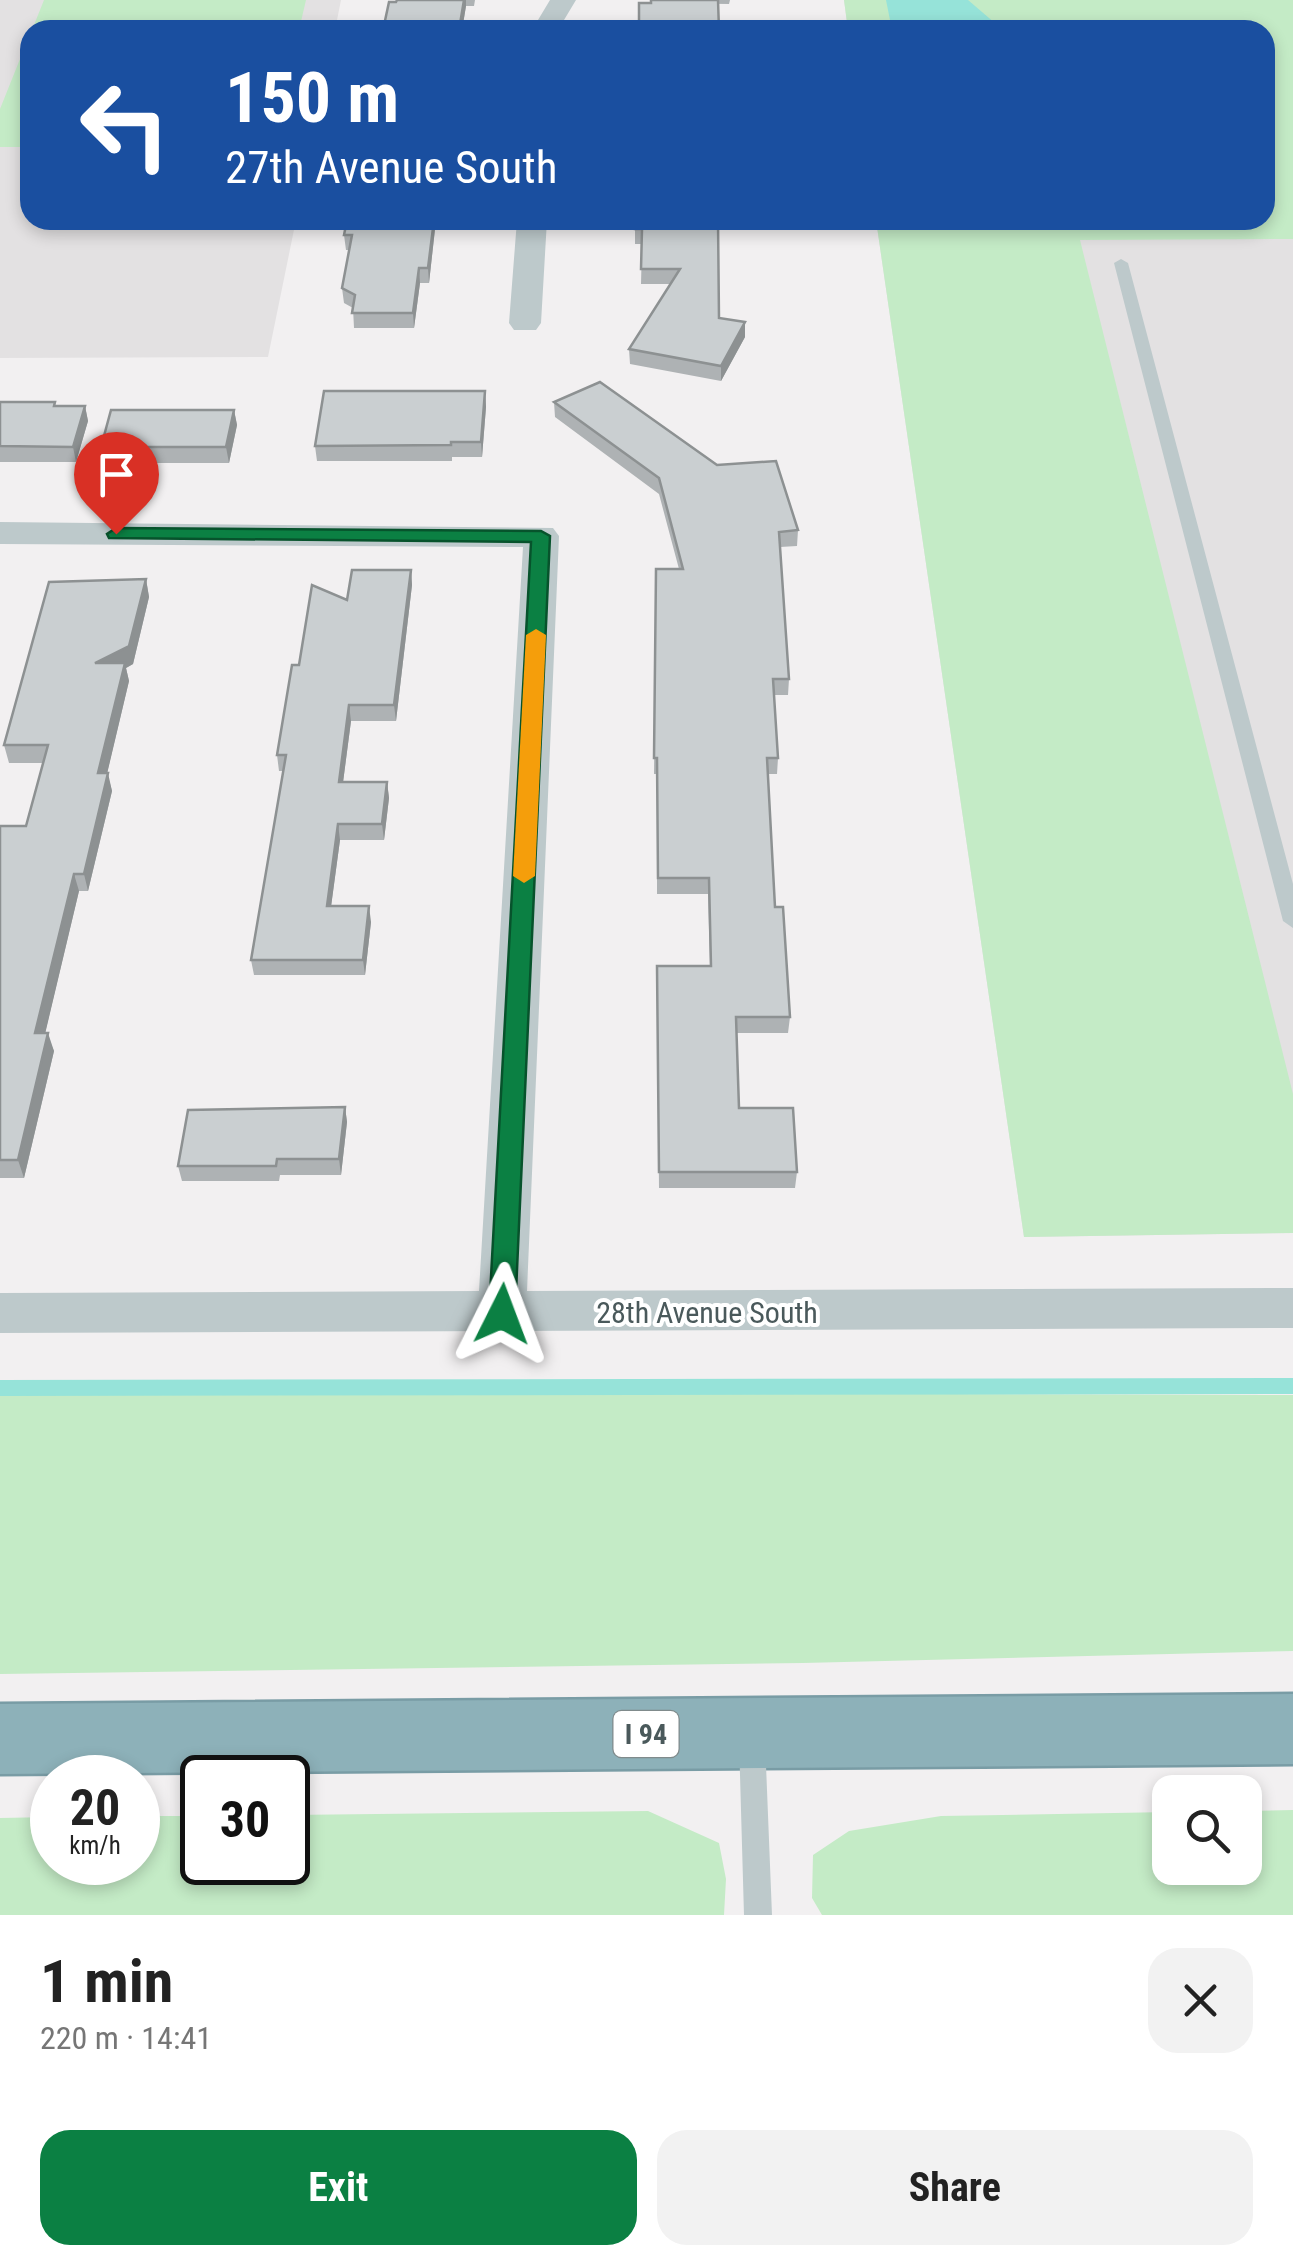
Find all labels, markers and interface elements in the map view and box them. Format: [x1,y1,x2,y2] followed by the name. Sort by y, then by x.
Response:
[225,57,399,139] text: 150 m
[60,60,190,190] icon: left
[225,141,557,194] text: 27th Avenue South
[74,432,159,535] pin
[89,447,144,502] icon: arrive
[450,1262,554,1366] position arrow
[596,1295,818,1330] street label: 28th Avenue South
[614,1711,678,1757] road number: I 94
[180,1755,310,1885] speed limit sign: 30
[1152,1775,1262,1885] map controls
[1152,1775,1262,1885] button: search
[70,1779,120,1837] text: 20
[69,1831,121,1860] text: km/h
[40,1946,173,2017] text: 1 min
[1148,1948,1253,2053] button: close
[40,2019,212,2057] text: 220 m · 14:41
[40,2130,637,2245] button: Exit
[657,2130,1253,2245] button: Share

